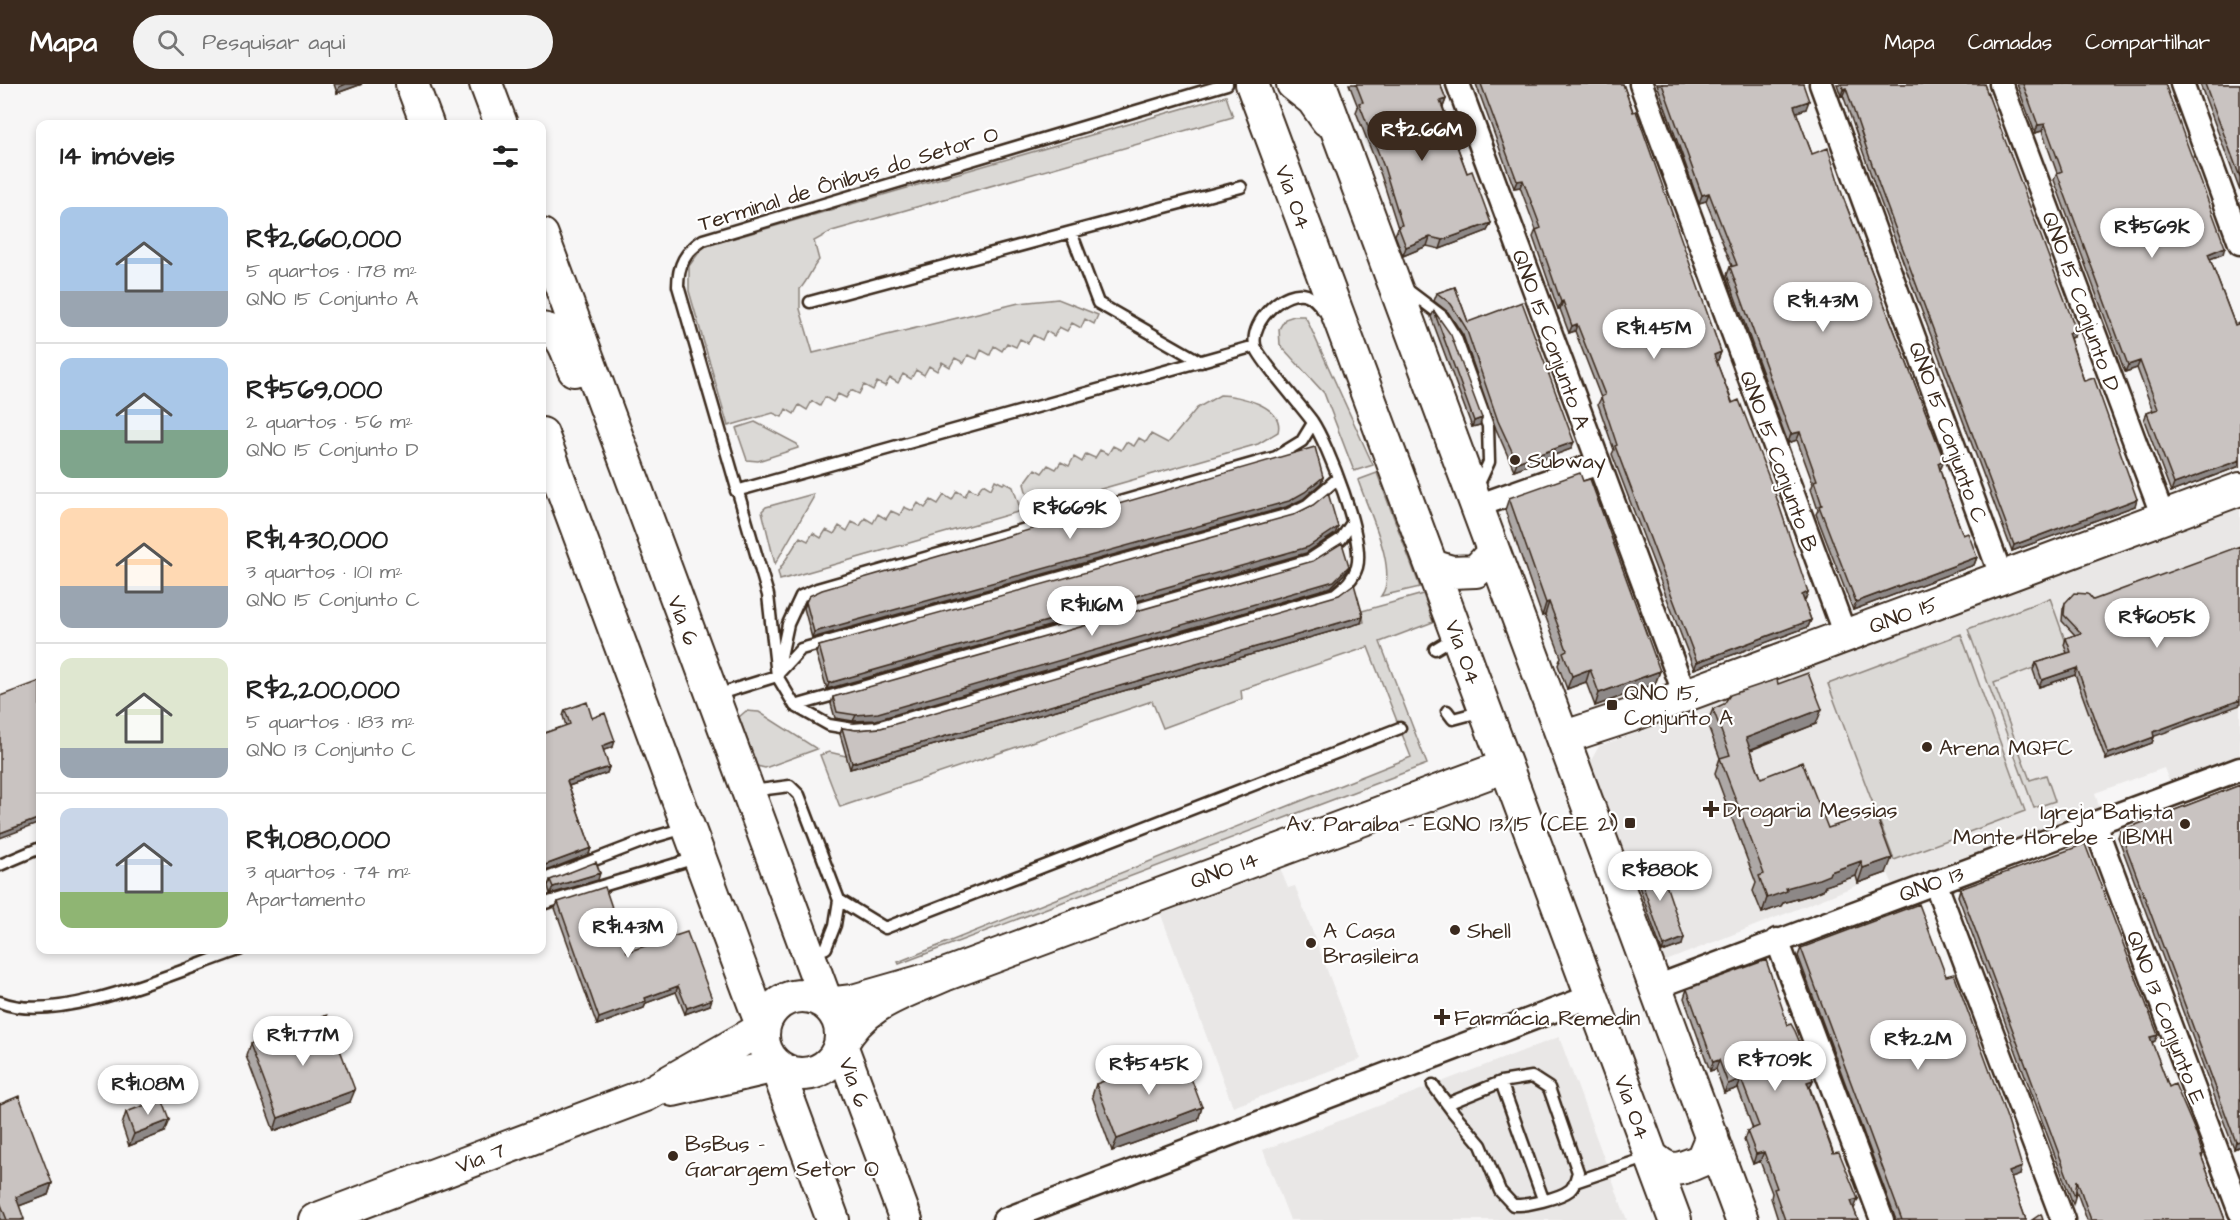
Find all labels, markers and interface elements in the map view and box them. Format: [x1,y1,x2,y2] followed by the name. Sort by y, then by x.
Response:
[133,15,553,69] search box
[30,23,97,62] text: Mapa
[154,26,187,59] icon: search
[202,27,345,58] text: Pesquisar aqui
[1884,28,1935,57] text: Mapa
[1968,28,2052,57] text: Camadas
[2085,28,2210,57] text: Compartilhar
[1367,111,1477,162] pin: R$2.66M
[1381,116,1463,144] text: R$2.66M
[694,119,1003,240] street label: Terminal de Ônibus do Setor O
[60,138,175,174] text: 14 imóveis
[489,140,522,173] icon: filters
[1267,161,1319,234] street label: Via O4
[2034,207,2128,396] street label: QNO 15 Conjunto D
[2103,208,2201,259] pin: R$569K
[2114,213,2190,241] text: R$569K
[246,221,401,257] text: R$2,660,000
[108,231,180,303] icon: home
[1504,245,1598,434] street label: QNO 15 Conjunto A
[246,257,417,285] text: 5 quartos · 178 m²
[1768,282,1878,333] pin: R$1.43M
[246,285,418,313] text: QNO 15 Conjunto A
[1787,287,1859,315] text: R$1.43M
[1599,309,1709,360] pin: R$1.45M
[1616,314,1692,342] text: R$1.45M
[1900,338,1995,528] street label: QNO 15 Conjunto C
[1731,366,1826,557] street label: QNO 15 Conjunto B
[246,372,382,408] text: R$569,000
[108,382,180,454] icon: home
[246,408,413,436] text: 2 quartos · 56 m²
[246,436,418,464] text: QNO 15 Conjunto D
[1527,446,1606,478] place label: Subway
[1508,453,1522,467] marker: Subway
[1021,489,1119,540] pin: R$669K
[1033,494,1107,522] text: R$669K
[246,522,388,558] text: R$1,430,000
[108,532,180,604] icon: home
[246,558,403,586] text: 3 quartos · 101 m²
[246,586,420,614] text: QNO 15 Conjunto C
[1037,586,1147,637] pin: R$1.16M
[1865,588,1943,642] street label: QNO 15
[659,591,706,650] street label: Via 6
[1061,591,1123,619] text: R$1.16M
[2108,598,2206,649] pin: R$605K
[2119,603,2195,631] text: R$605K
[1437,616,1489,689] street label: Via O4
[246,672,400,708] text: R$2,200,000
[1624,678,1733,734] place label: QNO 15, Conjunto A
[108,682,180,754] icon: home
[1605,698,1619,712] marker: QNO 15, Conjunto A
[246,708,415,736] text: 5 quartos · 183 m²
[1939,733,2073,764] place label: Arena MQFC
[246,736,416,764] text: QNO 13 Conjunto C
[1920,740,1934,754] marker: Arena MQFC
[1723,795,1898,827] place label: Drogaria Messias
[1953,797,2173,853] place label: Igreja Batista Monte Horebe - IBMH
[1704,802,1718,816] marker: Drogaria Messias
[1286,809,1618,840] place label: Av. Paraíba - EQNO 13/15 (CEE 2)
[1623,816,1637,830] marker: Av. Paraíba - EQNO 13/15 (CEE 2)
[2178,817,2192,831] marker: Igreja Batista Monte Horebe - IBMH
[246,822,390,858] text: R$1,080,000
[108,832,180,904] icon: home
[1186,844,1263,897] street label: QNO 14
[1611,851,1709,902] pin: R$880K
[1622,856,1698,884] text: R$880K
[246,858,411,886] text: 3 quartos · 74 m²
[1895,858,1968,910] street label: QNO 13
[246,886,365,914] text: Apartamento
[573,908,683,959] pin: R$1.43M
[592,913,664,941] text: R$1.43M
[1323,916,1418,972] place label: A Casa Brasileira
[1467,916,1511,947] place label: Shell
[1448,923,1462,937] marker: Shell
[2118,926,2213,1109] street label: QNO 13 Conjunto E
[1304,936,1318,950] marker: A Casa Brasileira
[1454,1003,1640,1034] place label: Farmácia Remedin
[1435,1010,1449,1024] marker: Farmácia Remedin
[248,1016,358,1067] pin: R$1.77M
[1869,1020,1967,1071] pin: R$2.2M
[267,1021,339,1049] text: R$1.77M
[1884,1025,1952,1053] text: R$2.2M
[1726,1041,1824,1092] pin: R$709K
[1100,1045,1198,1096] pin: R$545K
[1738,1046,1812,1074] text: R$709K
[1109,1050,1189,1078] text: R$545K
[830,1053,877,1112] street label: Via 6
[93,1065,203,1116] pin: R$1.08M
[112,1070,184,1098] text: R$1.08M
[1606,1071,1658,1144] street label: Via O4
[685,1129,879,1186] place label: BsBus - Garargem Setor O
[451,1135,510,1182] street label: Via 7
[666,1149,680,1163] marker: BsBus - Garargem Setor O

